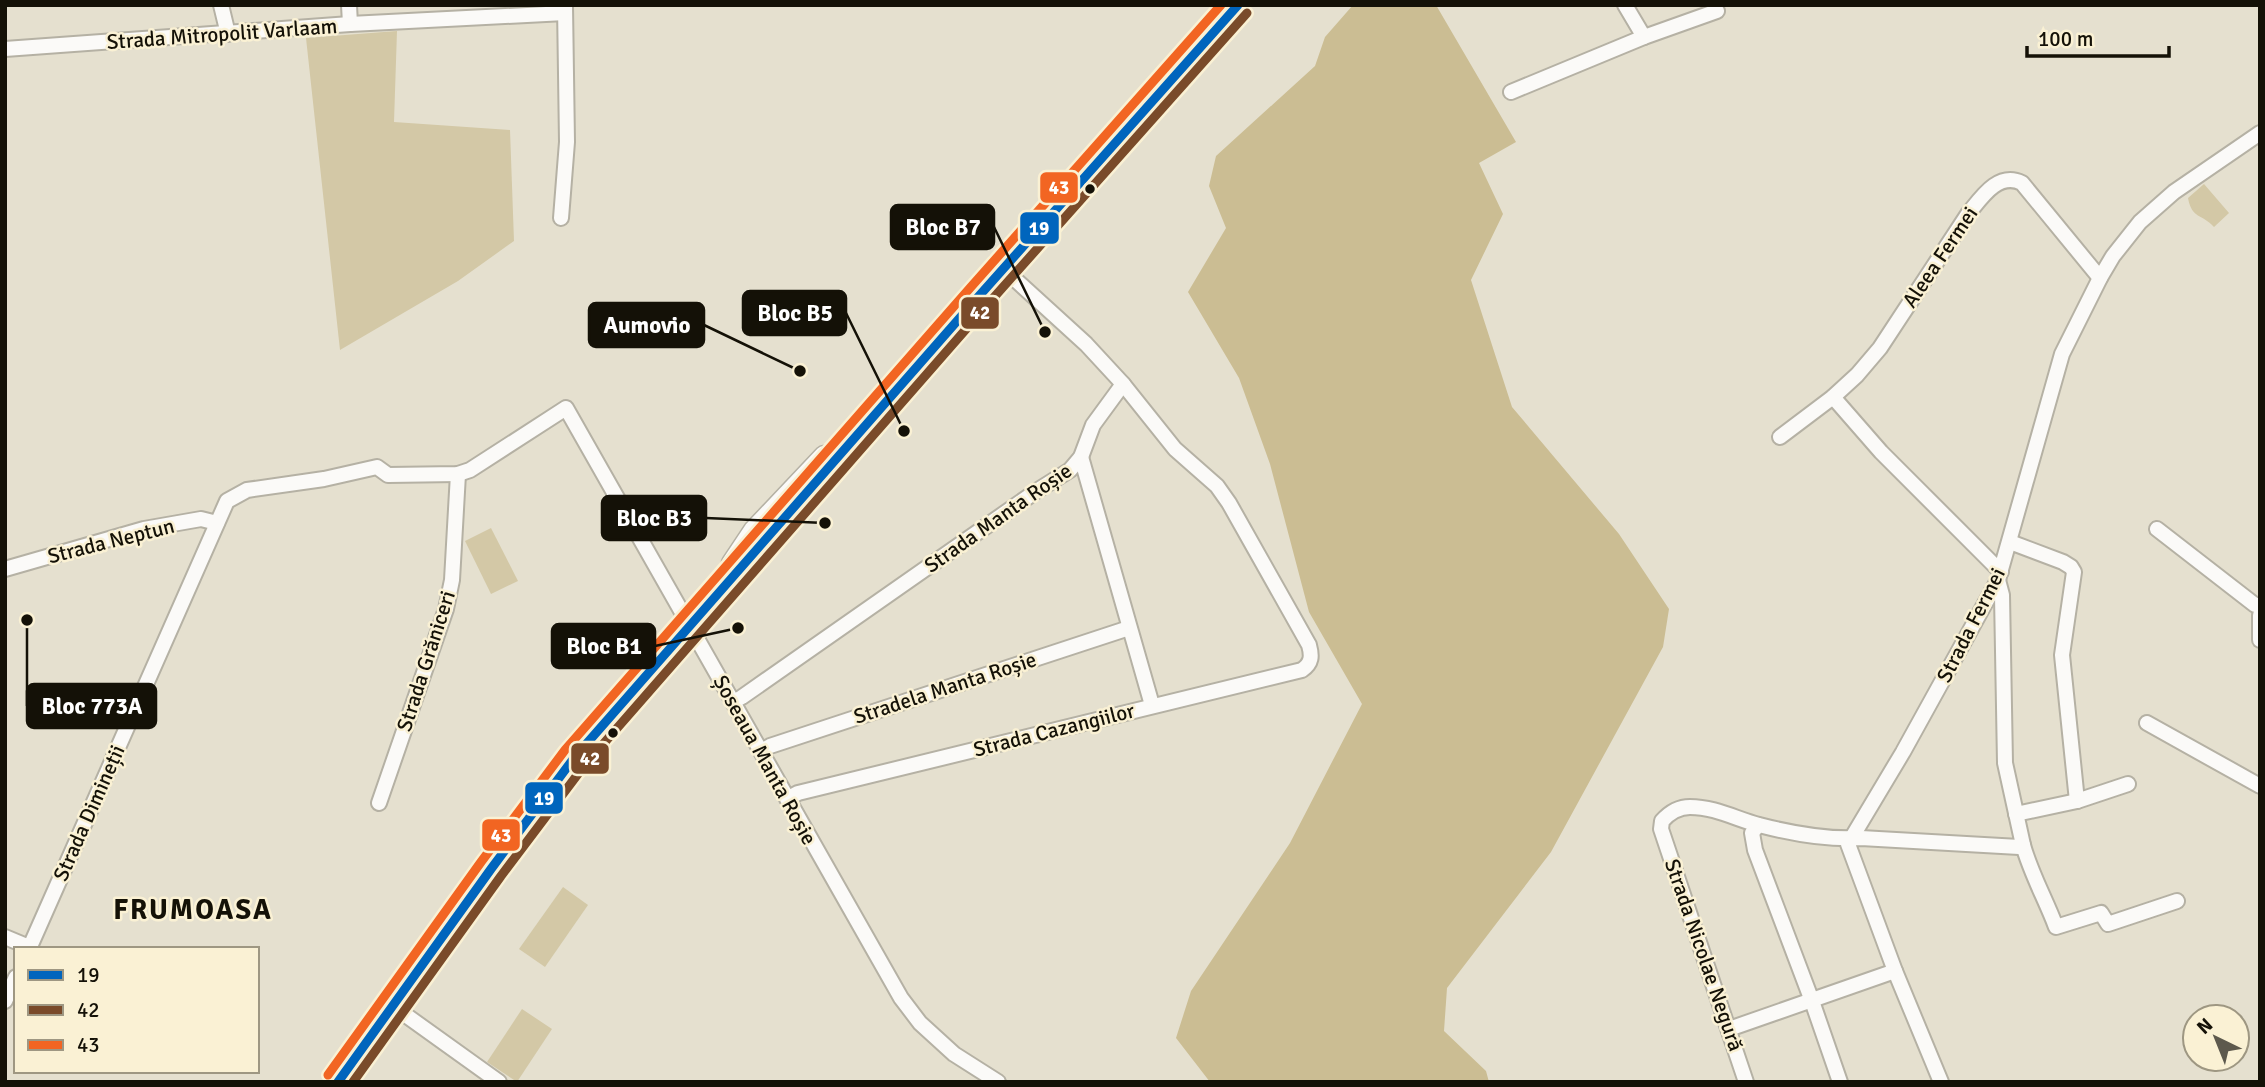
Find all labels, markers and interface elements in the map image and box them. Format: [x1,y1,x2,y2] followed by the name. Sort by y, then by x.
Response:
[106,13,338,55] street label: Strada Mitropolit Varlaam
[2027,14,2169,58] scale bar
[2038,26,2093,52] text: 100 m
[1039,171,1079,204] line badge: 43
[1049,176,1069,200] text: 43
[1083,182,1097,196] unlabelled marker
[1897,201,1983,313] street label: Aleea Fermei
[891,205,994,249] callout: Bloc B7
[1019,211,1060,245] line badge: 19
[905,213,981,242] text: Bloc B7
[1029,217,1049,241] text: 19
[743,291,846,335] callout: Bloc B5
[960,296,1000,330] line badge: 42
[757,299,833,328] text: Bloc B5
[970,301,990,325] text: 42
[589,303,704,347] callout: Aumovio
[604,311,690,340] text: Aumovio
[919,457,1077,579] street label: Strada Manta Roșie
[602,496,706,540] callout: Bloc B3
[616,504,692,533] text: Bloc B3
[45,513,177,569] street label: Strada Neptun
[1931,563,2011,687] street label: Strada Fermei
[391,587,461,735] street label: Strada Grăniceri
[552,624,655,668] callout: Bloc B1
[566,632,642,661] text: Bloc B1
[850,646,1040,730] street label: Stradela Manta Roșie
[708,671,822,849] street label: Șoseaua Manta Roșie
[27,684,156,728] callout: Bloc 773A
[41,692,143,721] text: Bloc 773A
[971,697,1138,763] street label: Strada Cazangiilor
[606,726,620,740] unlabelled marker
[47,741,131,885] street label: Strada Dimineții
[570,742,610,775] line badge: 42
[580,747,600,771] text: 42
[524,781,564,815] line badge: 19
[534,787,554,811] text: 19
[481,818,521,852] line badge: 43
[491,824,511,848] text: 43
[1659,855,1749,1055] street label: Strada Nicolae Negură
[113,893,273,927] district label: FRUMOASA
[14,947,259,1073] legend
[77,962,100,988] text: 19
[77,997,100,1023] text: 42
[2181,1003,2251,1073] north arrow
[2192,1013,2218,1040] text: N
[77,1032,100,1058] text: 43

